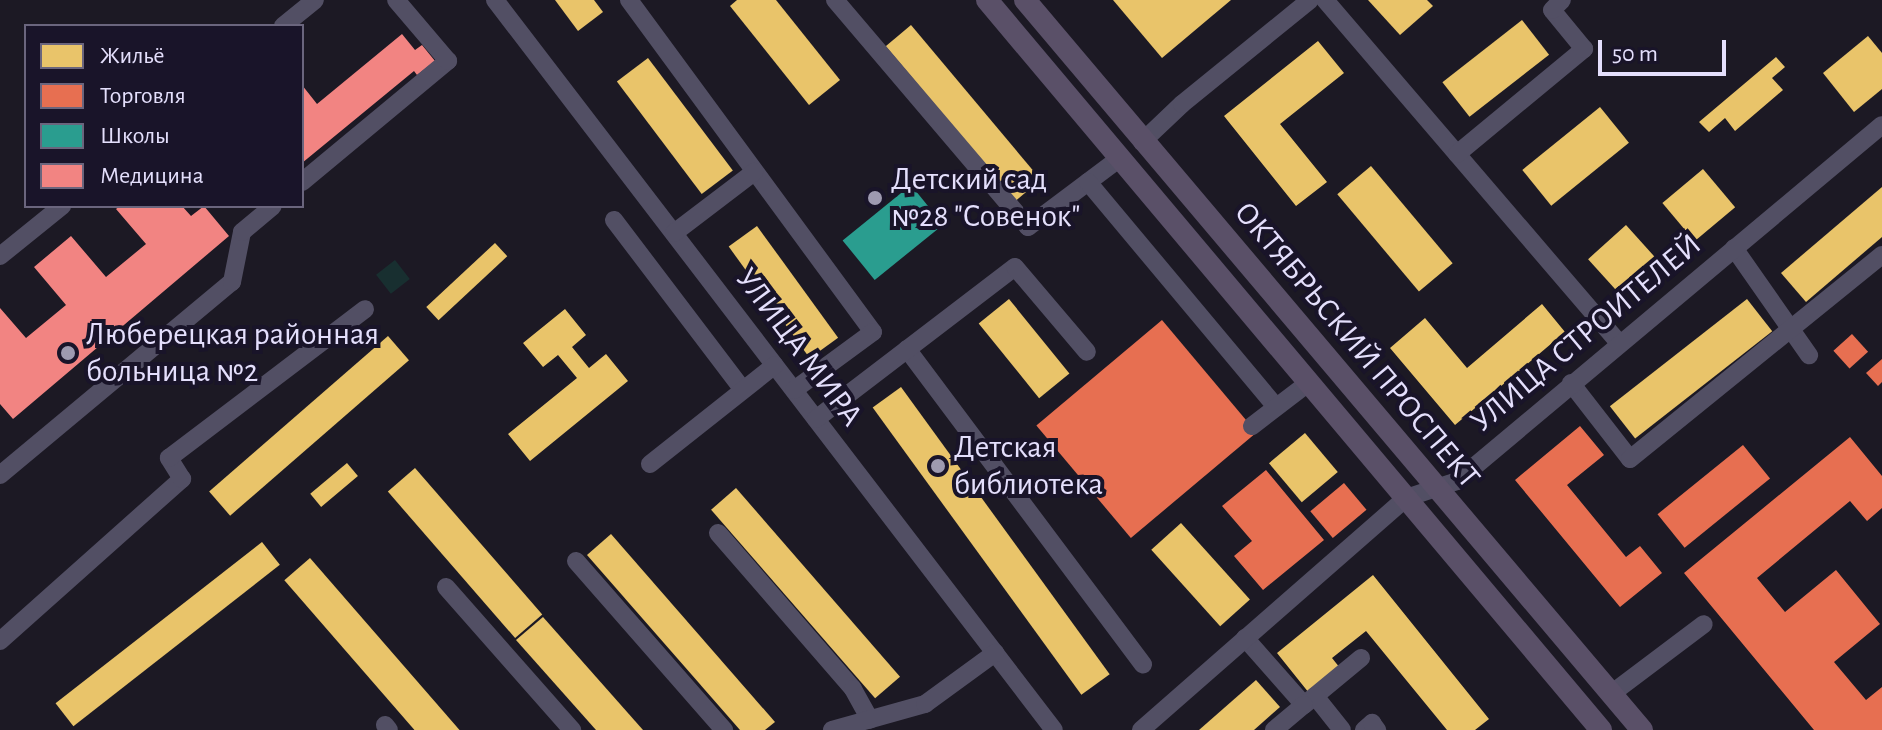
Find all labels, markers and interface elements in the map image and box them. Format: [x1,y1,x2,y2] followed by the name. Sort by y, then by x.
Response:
[24,24,304,208] legend
[1602,24,1730,74] scale bar
[1612,42,1658,66] text: 50 m
[100,44,165,68] text: Жильё
[100,84,186,108] text: Торговля
[100,124,170,148] text: Школы
[891,161,1080,236] place label: Детский сад №28 "Совенок"
[100,164,204,188] text: Медицина
[866,189,884,207] marker: Детский сад №28 "Совенок"
[1226,194,1488,496] street label: ОКТЯБРЬСКИЙ ПРОСПЕКТ
[1463,225,1709,441] street label: УЛИЦА СТРОИТЕЛЕЙ
[727,260,871,434] street label: УЛИЦА МИРА
[86,316,379,391] place label: Люберецкая районная больница №2
[57,342,79,364] marker: Люберецкая районная больница №2
[954,429,1103,504] place label: Детская библиотека
[929,457,947,475] marker: Детская библиотека

